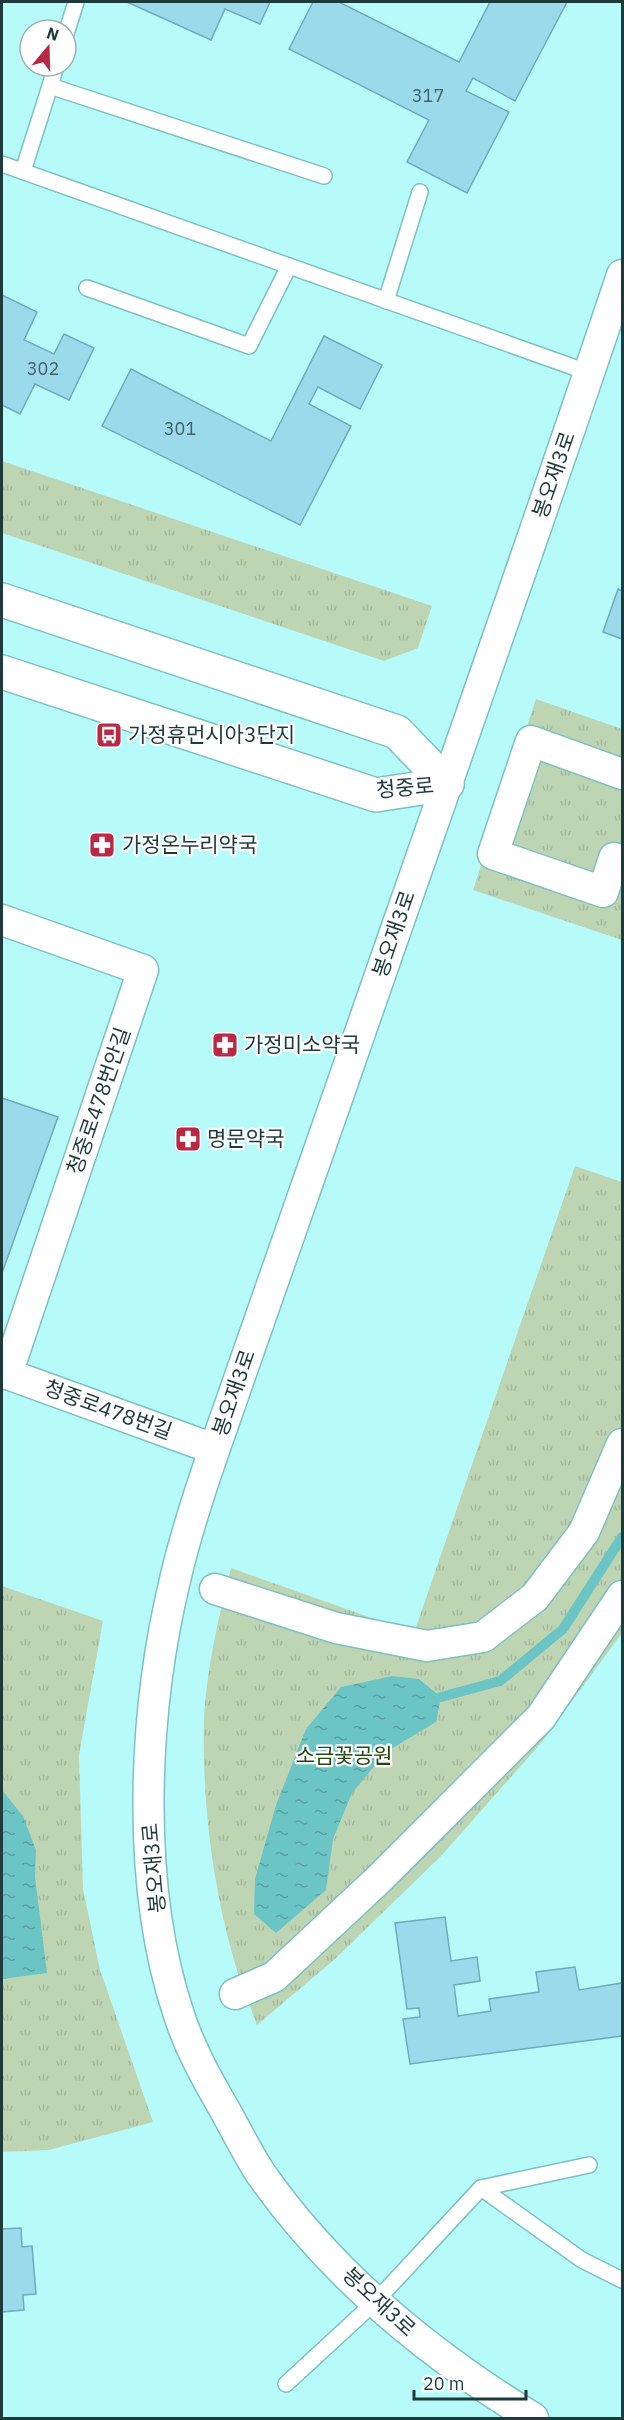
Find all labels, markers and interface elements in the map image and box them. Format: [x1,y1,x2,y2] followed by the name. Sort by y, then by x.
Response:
[18,18,78,78] north arrow
[44,22,62,45] text: N
[412,84,444,107] house number: 317
[27,357,59,380] house number: 302
[164,417,196,440] house number: 301
[525,428,581,522] street label: 봉오재3로
[94,720,124,750] bus stop icon: 가정휴먼시아3단지
[128,720,295,748] place label: 가정휴먼시아3단지
[375,771,435,803] street label: 청중로
[87,830,117,860] pharmacy icon: 가정온누리약국
[122,830,257,858] place label: 가정온누리약국
[365,887,421,981] street label: 봉오재3로
[60,1023,136,1178] street label: 청중로478번안길
[210,1030,240,1060] pharmacy icon: 가정미소약국
[244,1030,360,1058] place label: 가정미소약국
[173,1124,203,1154] pharmacy icon: 명문약국
[207,1124,284,1152] place label: 명문약국
[205,1346,261,1440] street label: 봉오재3로
[40,1373,176,1445] street label: 청중로478번길
[296,1741,392,1769] park label: 소금꽃공원
[135,1822,171,1914] street label: 봉오재3로
[337,2260,422,2342] street label: 봉오재3로
[414,2363,526,2401] scale bar
[423,2372,465,2395] text: 20 m

